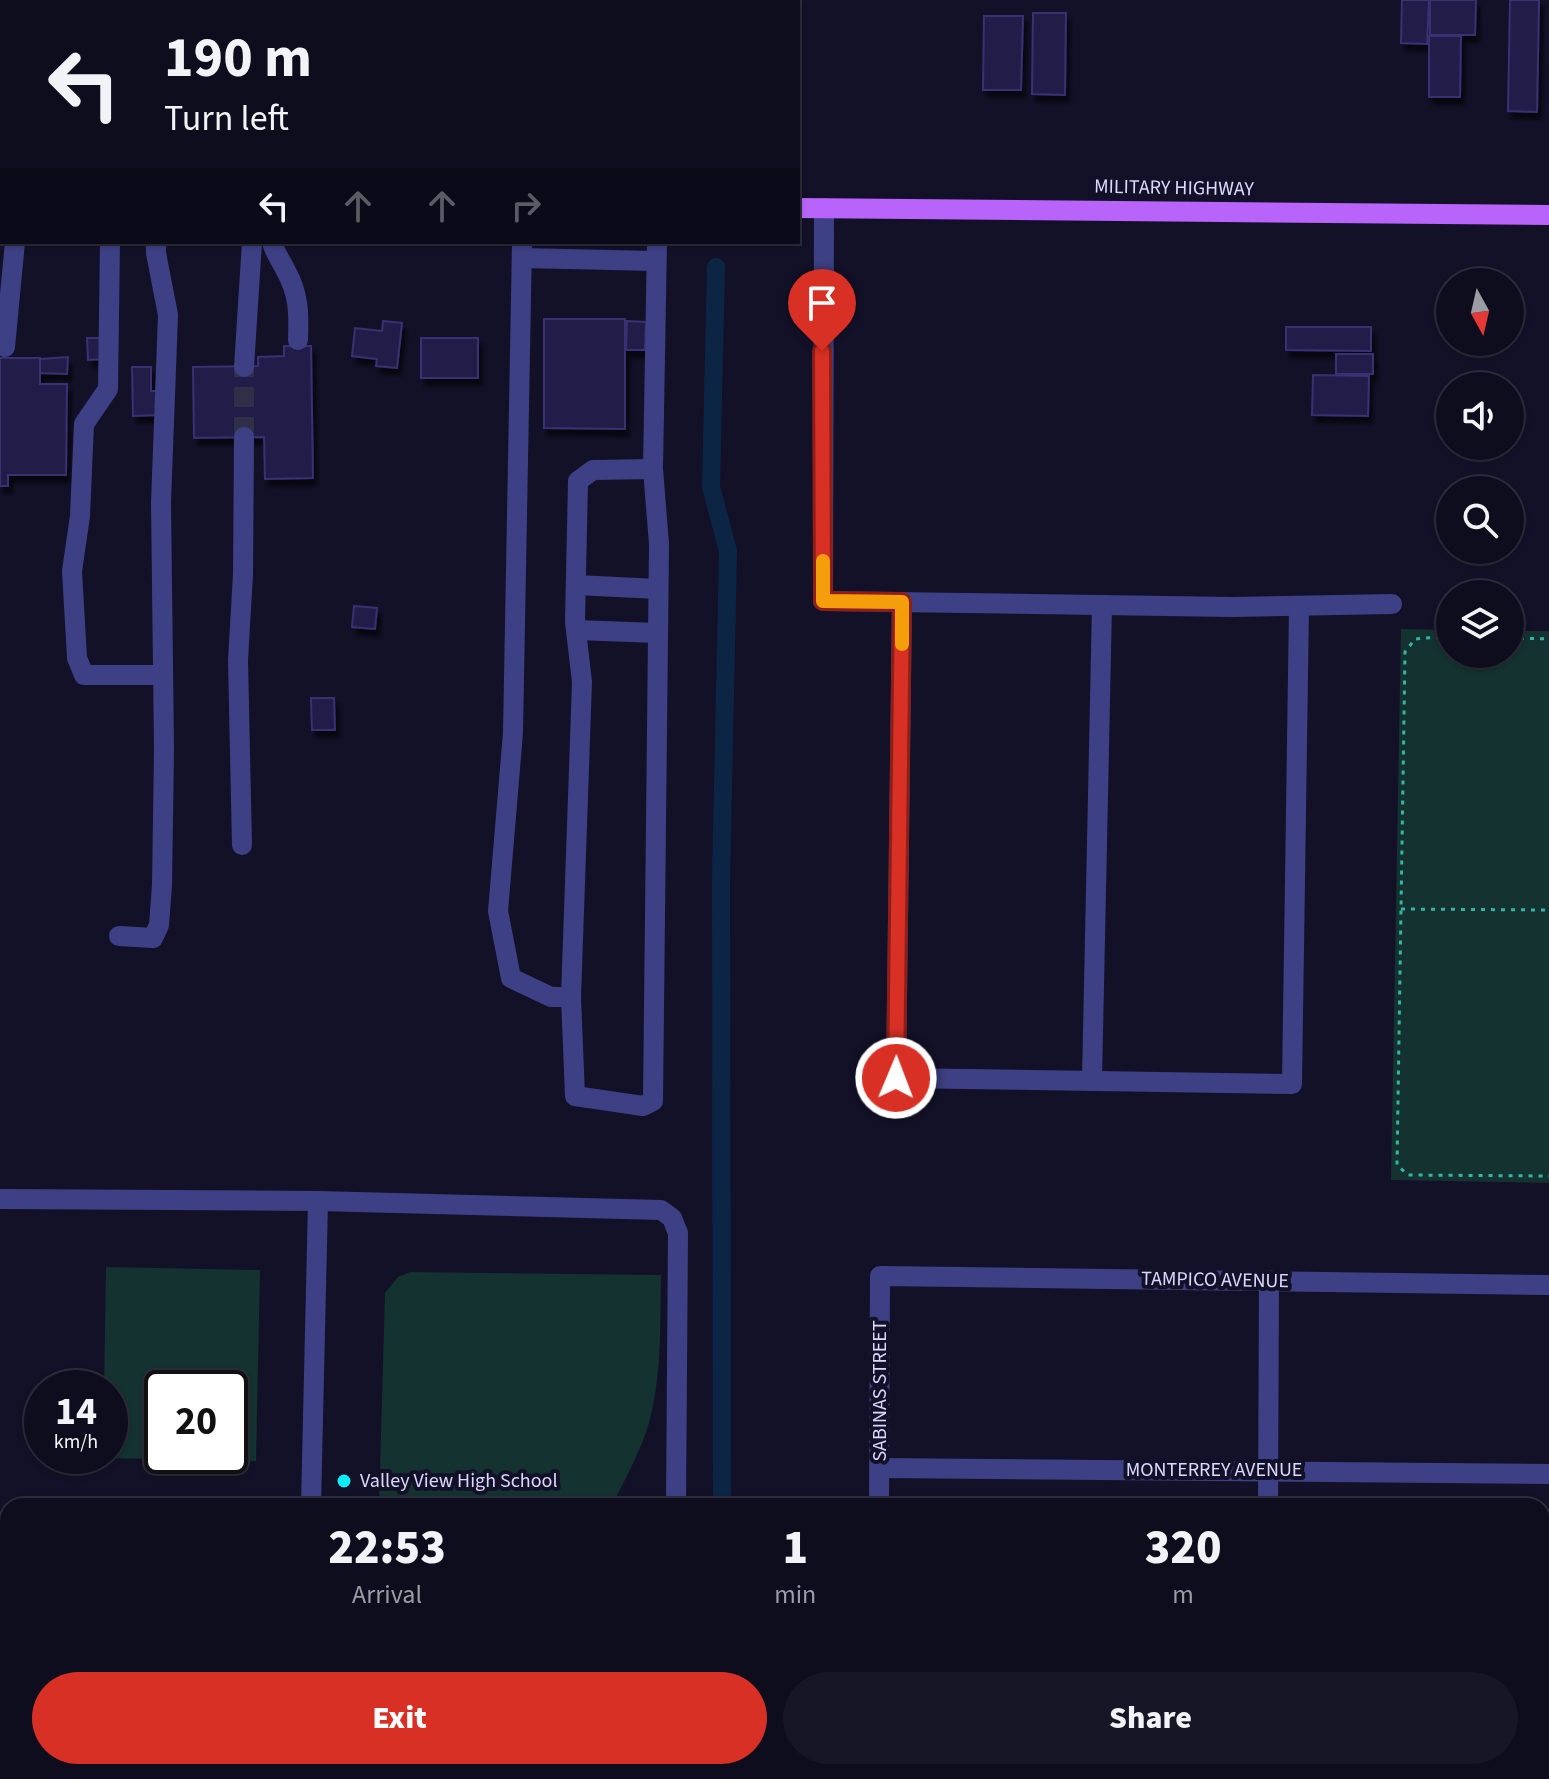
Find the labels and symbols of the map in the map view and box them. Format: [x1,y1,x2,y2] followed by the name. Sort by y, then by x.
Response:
[1094,173,1255,203] street label: MILITARY HIGHWAY
[1436,268,1524,356] north arrow
[788,269,856,351] pin
[854,1036,938,1120] position arrow
[1141,1265,1289,1295] street label: TAMPICO AVENUE
[866,1320,894,1462] street label: SABINAS STREET
[144,1370,248,1474] speed limit sign: 20
[1126,1456,1302,1484] street label: MONTERREY AVENUE
[360,1467,558,1495] place label: Valley View High School
[335,1472,353,1490] marker: Valley View High School

